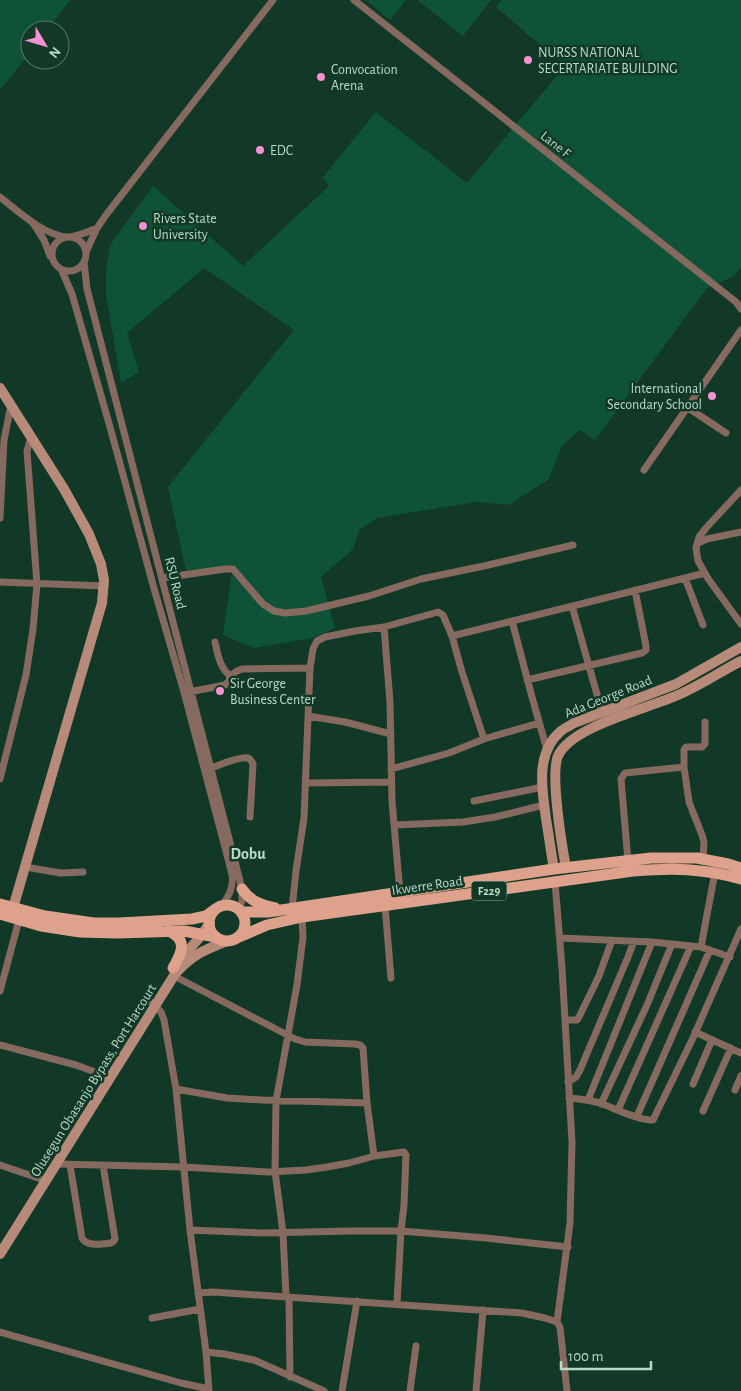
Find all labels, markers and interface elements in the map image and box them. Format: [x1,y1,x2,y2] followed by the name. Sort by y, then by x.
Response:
[20,20,70,70] north arrow
[46,44,63,61] text: N
[538,46,678,76] place label: NURSS NATIONAL SECERTARIATE BUILDING
[522,54,534,66] marker: NURSS NATIONAL SECERTARIATE BUILDING
[331,63,398,93] place label: Convocation Arena
[315,71,327,83] marker: Convocation Arena
[538,129,574,161] street label: Lane F
[254,144,266,156] marker: EDC
[270,144,293,158] place label: EDC
[153,212,217,242] place label: Rivers State University
[137,220,149,232] marker: Rivers State University
[607,382,702,412] place label: International Secondary School
[706,390,718,402] marker: International Secondary School
[162,556,188,611] street label: RSU Road
[563,673,654,721] street label: Ada George Road
[230,677,316,707] place label: Sir George Business Center
[214,685,226,697] marker: Sir George Business Center
[230,846,266,862] district label: Dobu
[391,874,463,898] street label: Ikwerre Road
[472,881,506,900] road number: F229
[28,981,160,1179] street label: Olusegun Obasanjo Bypass, Port Harcourt
[561,1338,651,1370] scale bar
[568,1349,603,1364] text: 100 m

